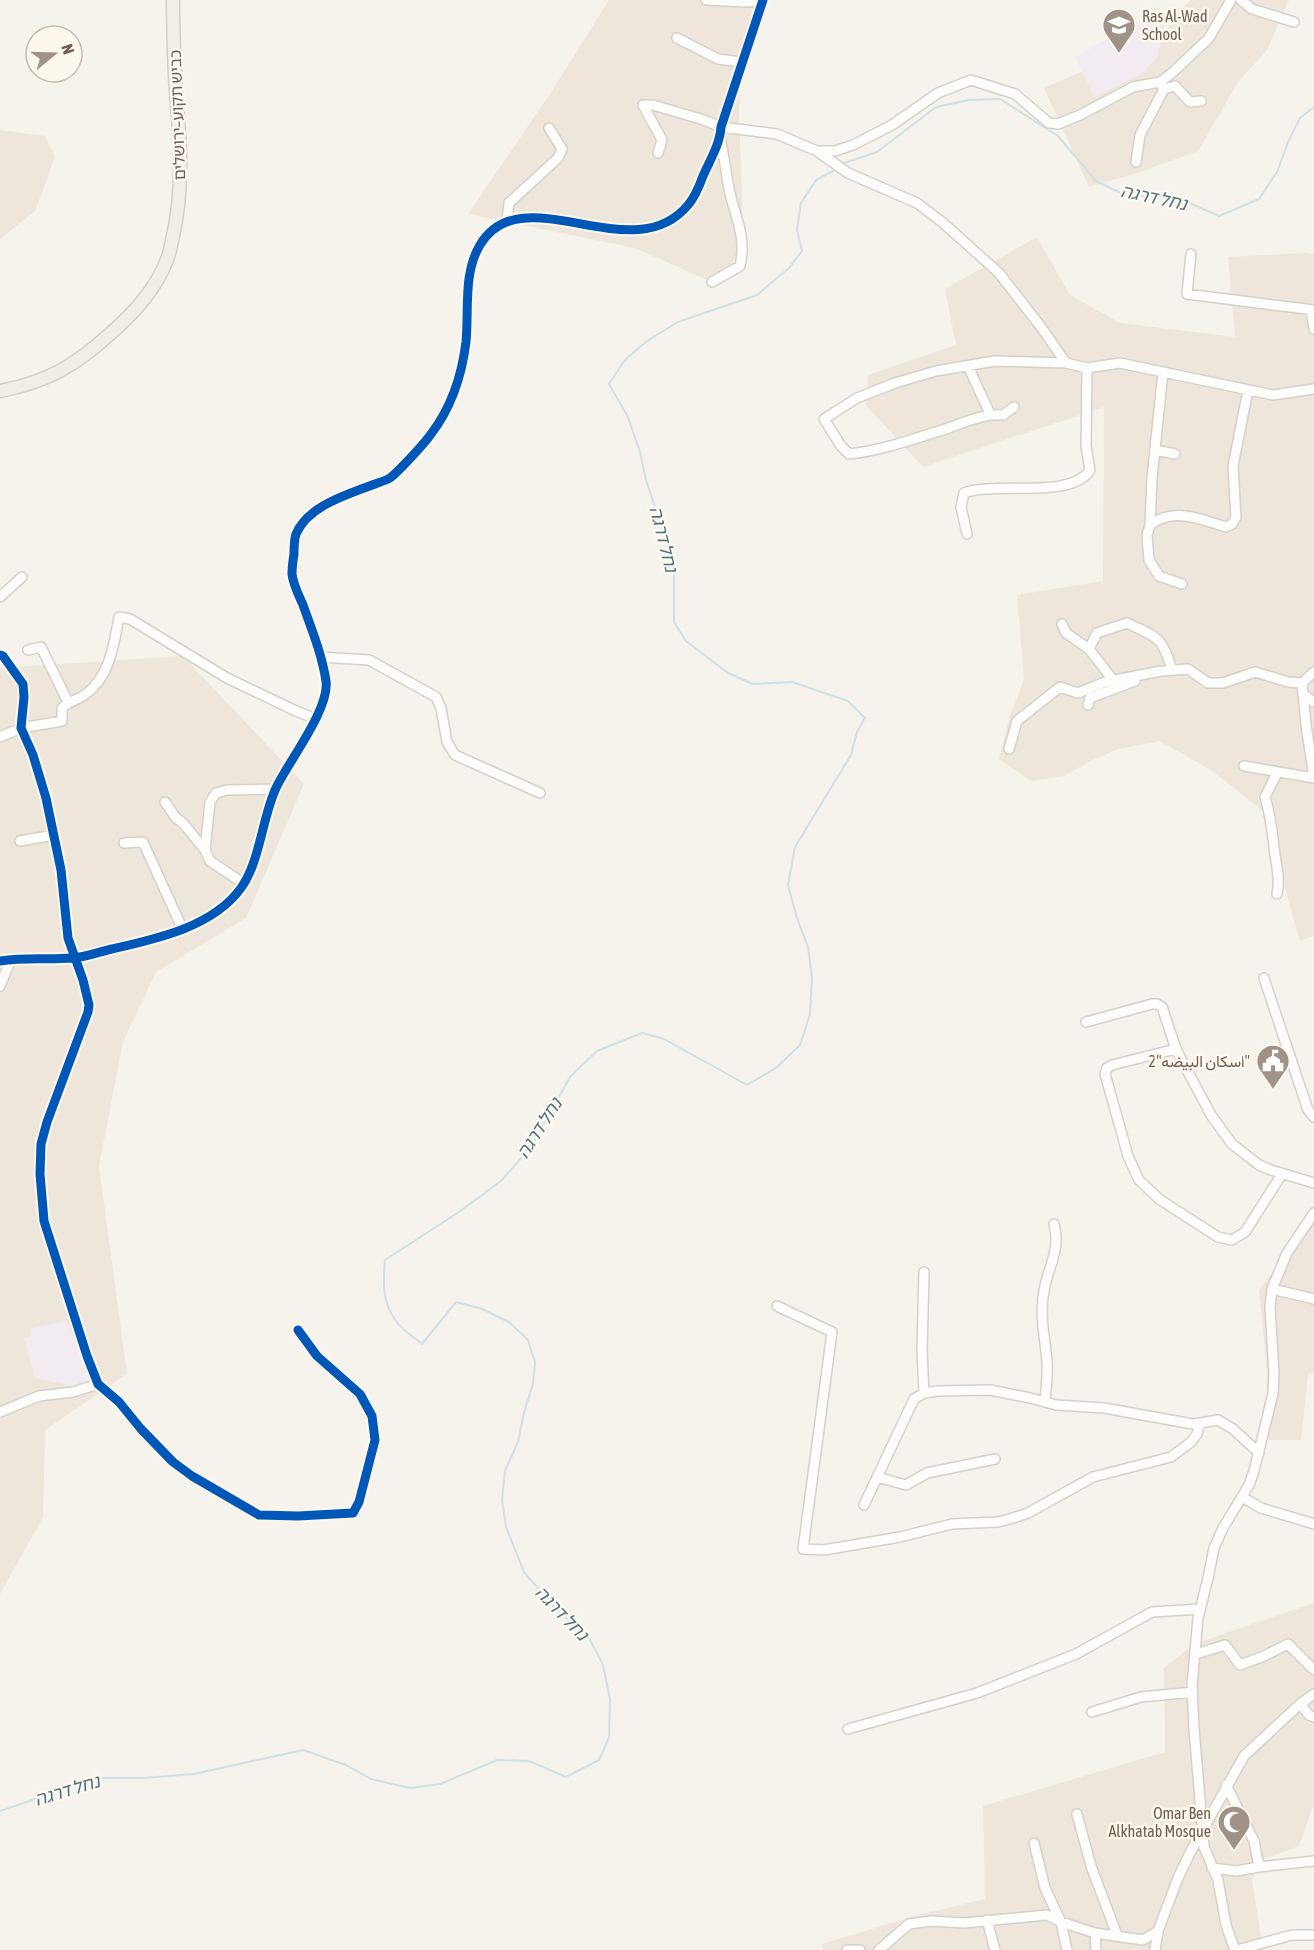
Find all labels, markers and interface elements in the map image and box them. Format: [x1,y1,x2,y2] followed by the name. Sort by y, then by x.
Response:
[1101,7,1137,54] school or university icon: Ras Al-Wad School
[1142,7,1208,43] place label: Ras Al-Wad School
[24,24,84,84] north arrow
[58,42,78,57] text: N
[166,49,188,181] street label: כביש תקוע–ירושלים
[1119,180,1190,214] water label: נחל דרגה
[646,504,683,575] water label: נחל דרגה
[1255,1043,1291,1090] public building icon: اسكان البيضه"2"
[1149,1052,1250,1071] place label: اسكان البيضه"2"
[512,1093,567,1162] water label: נחל דרגה
[531,1582,594,1645] water label: נחל דרגה
[32,1770,103,1810] water label: נחל דרגה
[1108,1804,1211,1841] place label: Omar Ben Alkhatab Mosque
[1216,1804,1252,1851] mosque icon: Omar Ben Alkhatab Mosque

